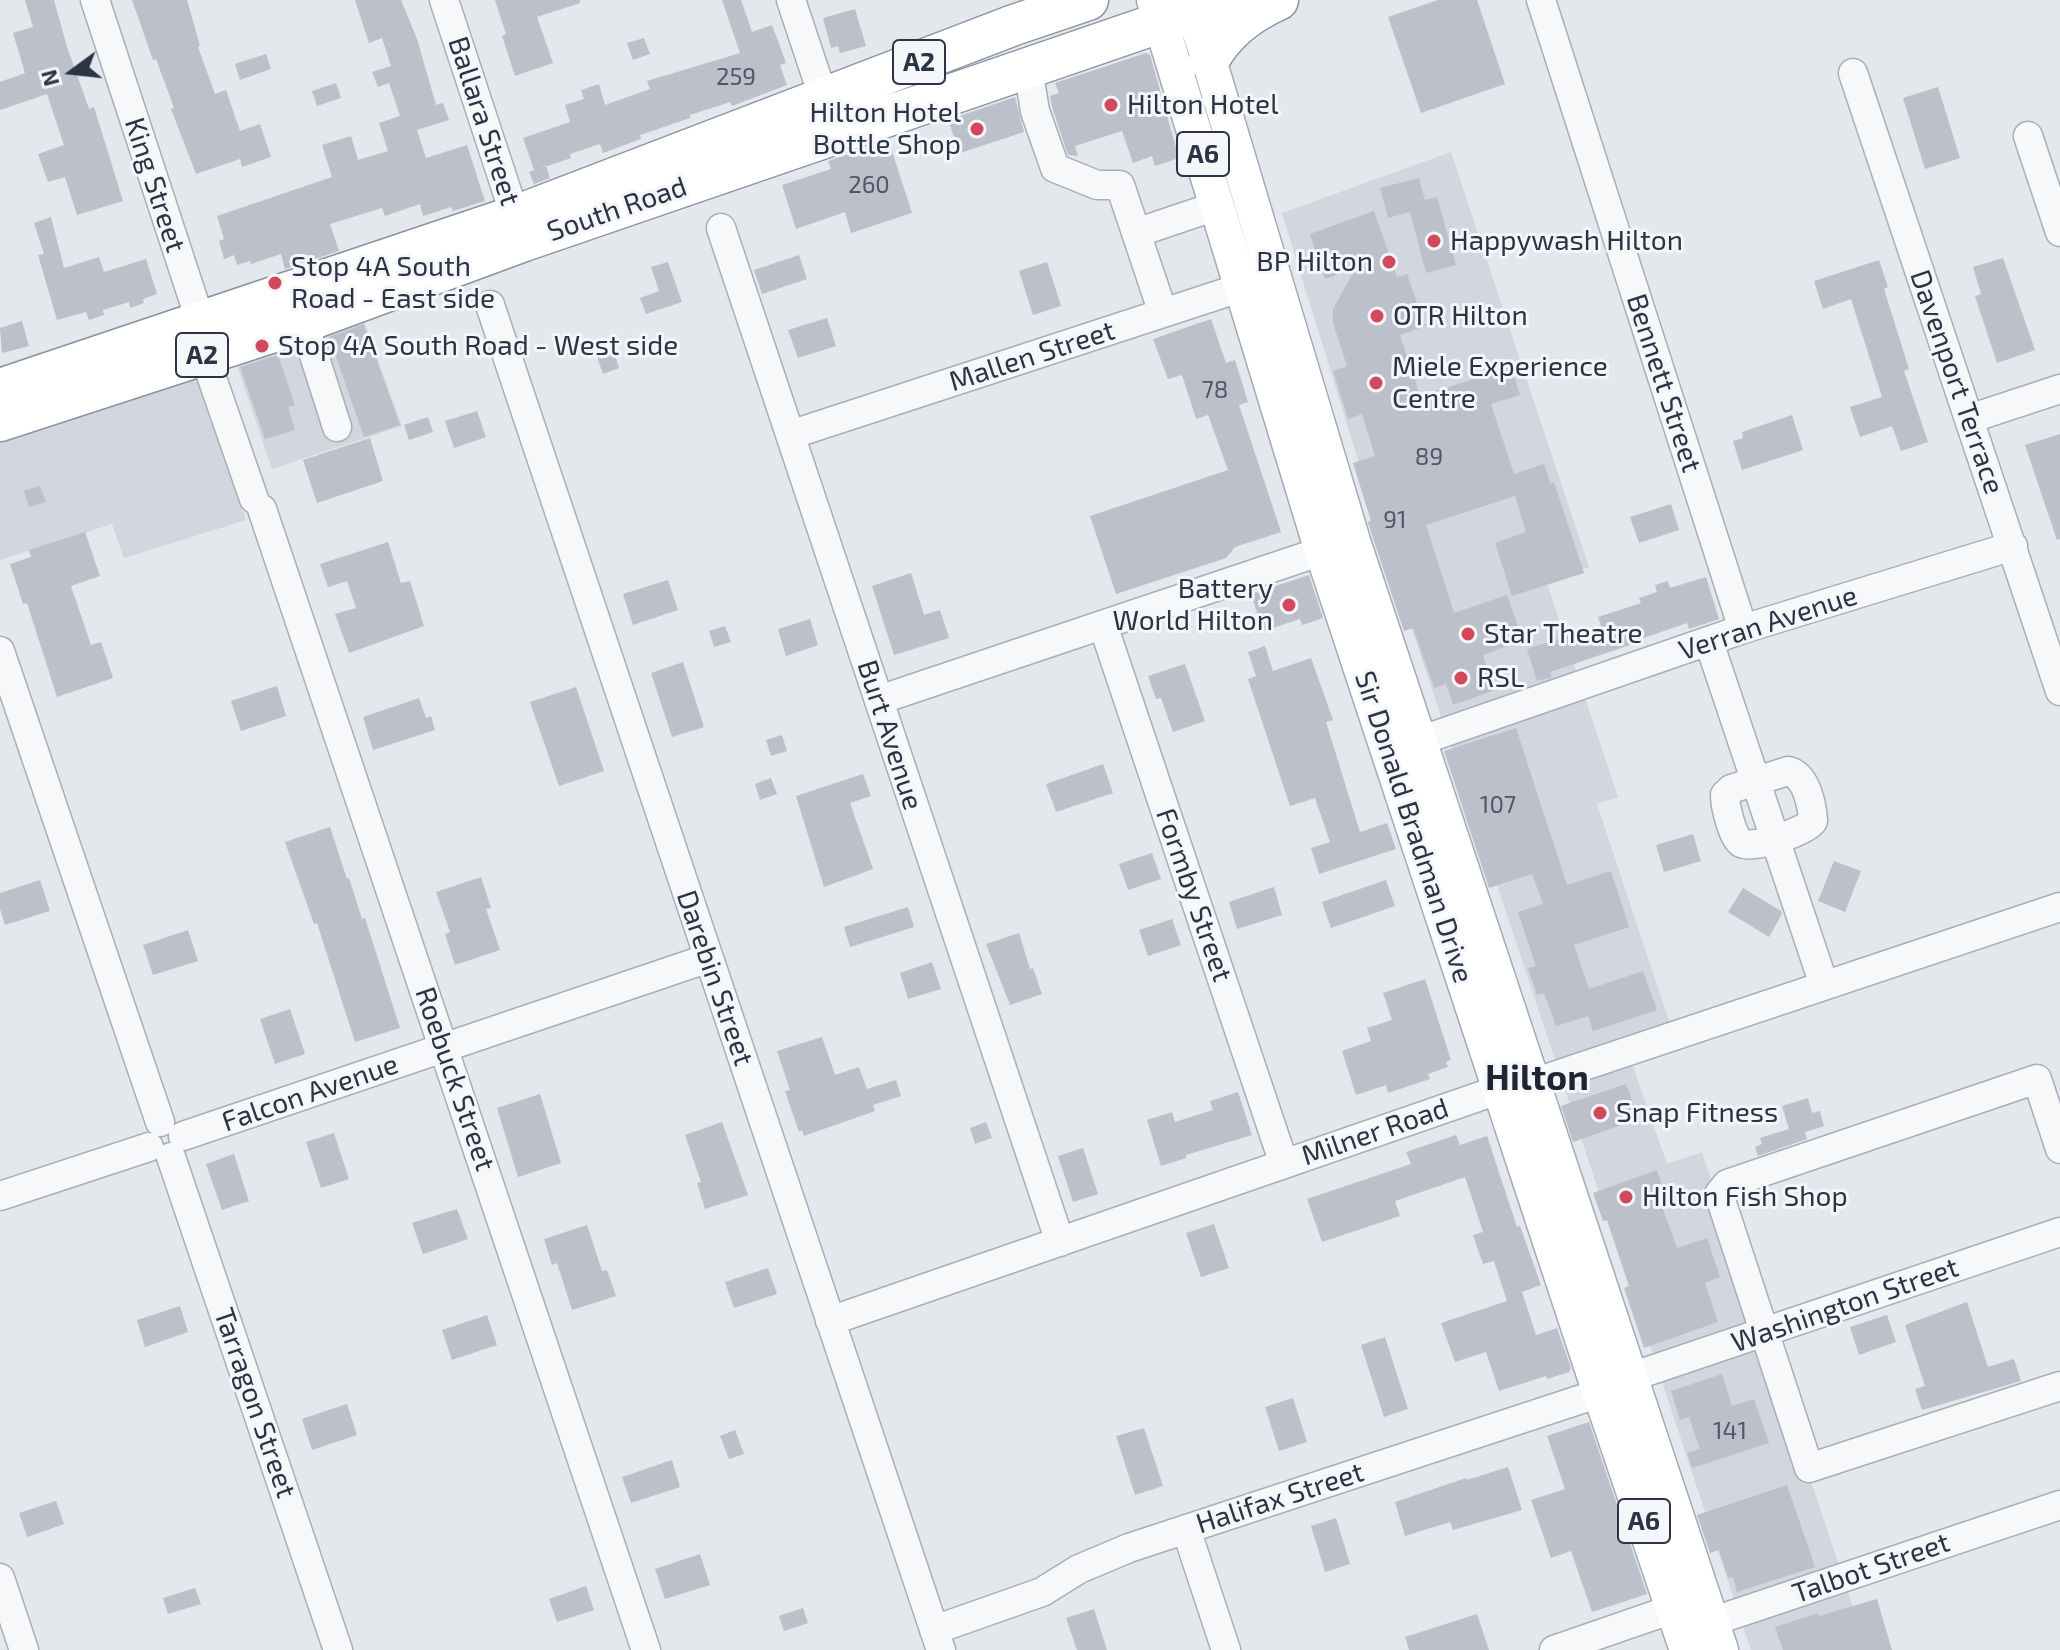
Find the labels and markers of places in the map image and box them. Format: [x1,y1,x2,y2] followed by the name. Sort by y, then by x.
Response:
[1127,88,1278,122] place label: Hilton Hotel
[810,96,961,162] place label: Hilton Hotel Bottle Shop
[1102,96,1120,114] marker: Hilton Hotel
[968,120,986,138] marker: Hilton Hotel Bottle Shop
[1450,224,1683,258] place label: Happywash Hilton
[1425,232,1443,250] marker: Happywash Hilton
[1256,245,1373,279] place label: BP Hilton
[291,250,495,316] place label: Stop 4A South Road - East side
[1380,253,1398,271] marker: BP Hilton
[266,274,284,292] marker: Stop 4A South Road - East side
[1393,299,1528,333] place label: OTR Hilton
[1368,307,1386,325] marker: OTR Hilton
[278,329,678,363] place label: Stop 4A South Road - West side
[253,337,271,355] marker: Stop 4A South Road - West side
[1392,350,1608,416] place label: Miele Experience Centre
[1367,374,1385,392] marker: Miele Experience Centre
[1113,572,1273,638] place label: Battery World Hilton
[1280,596,1298,614] marker: Battery World Hilton
[1484,617,1643,651] place label: Star Theatre
[1459,625,1477,643] marker: Star Theatre
[1477,661,1524,695] place label: RSL
[1452,669,1470,687] marker: RSL
[1616,1096,1778,1130] place label: Snap Fitness
[1591,1104,1609,1122] marker: Snap Fitness
[1642,1180,1848,1214] place label: Hilton Fish Shop
[1617,1188,1635,1206] marker: Hilton Fish Shop

